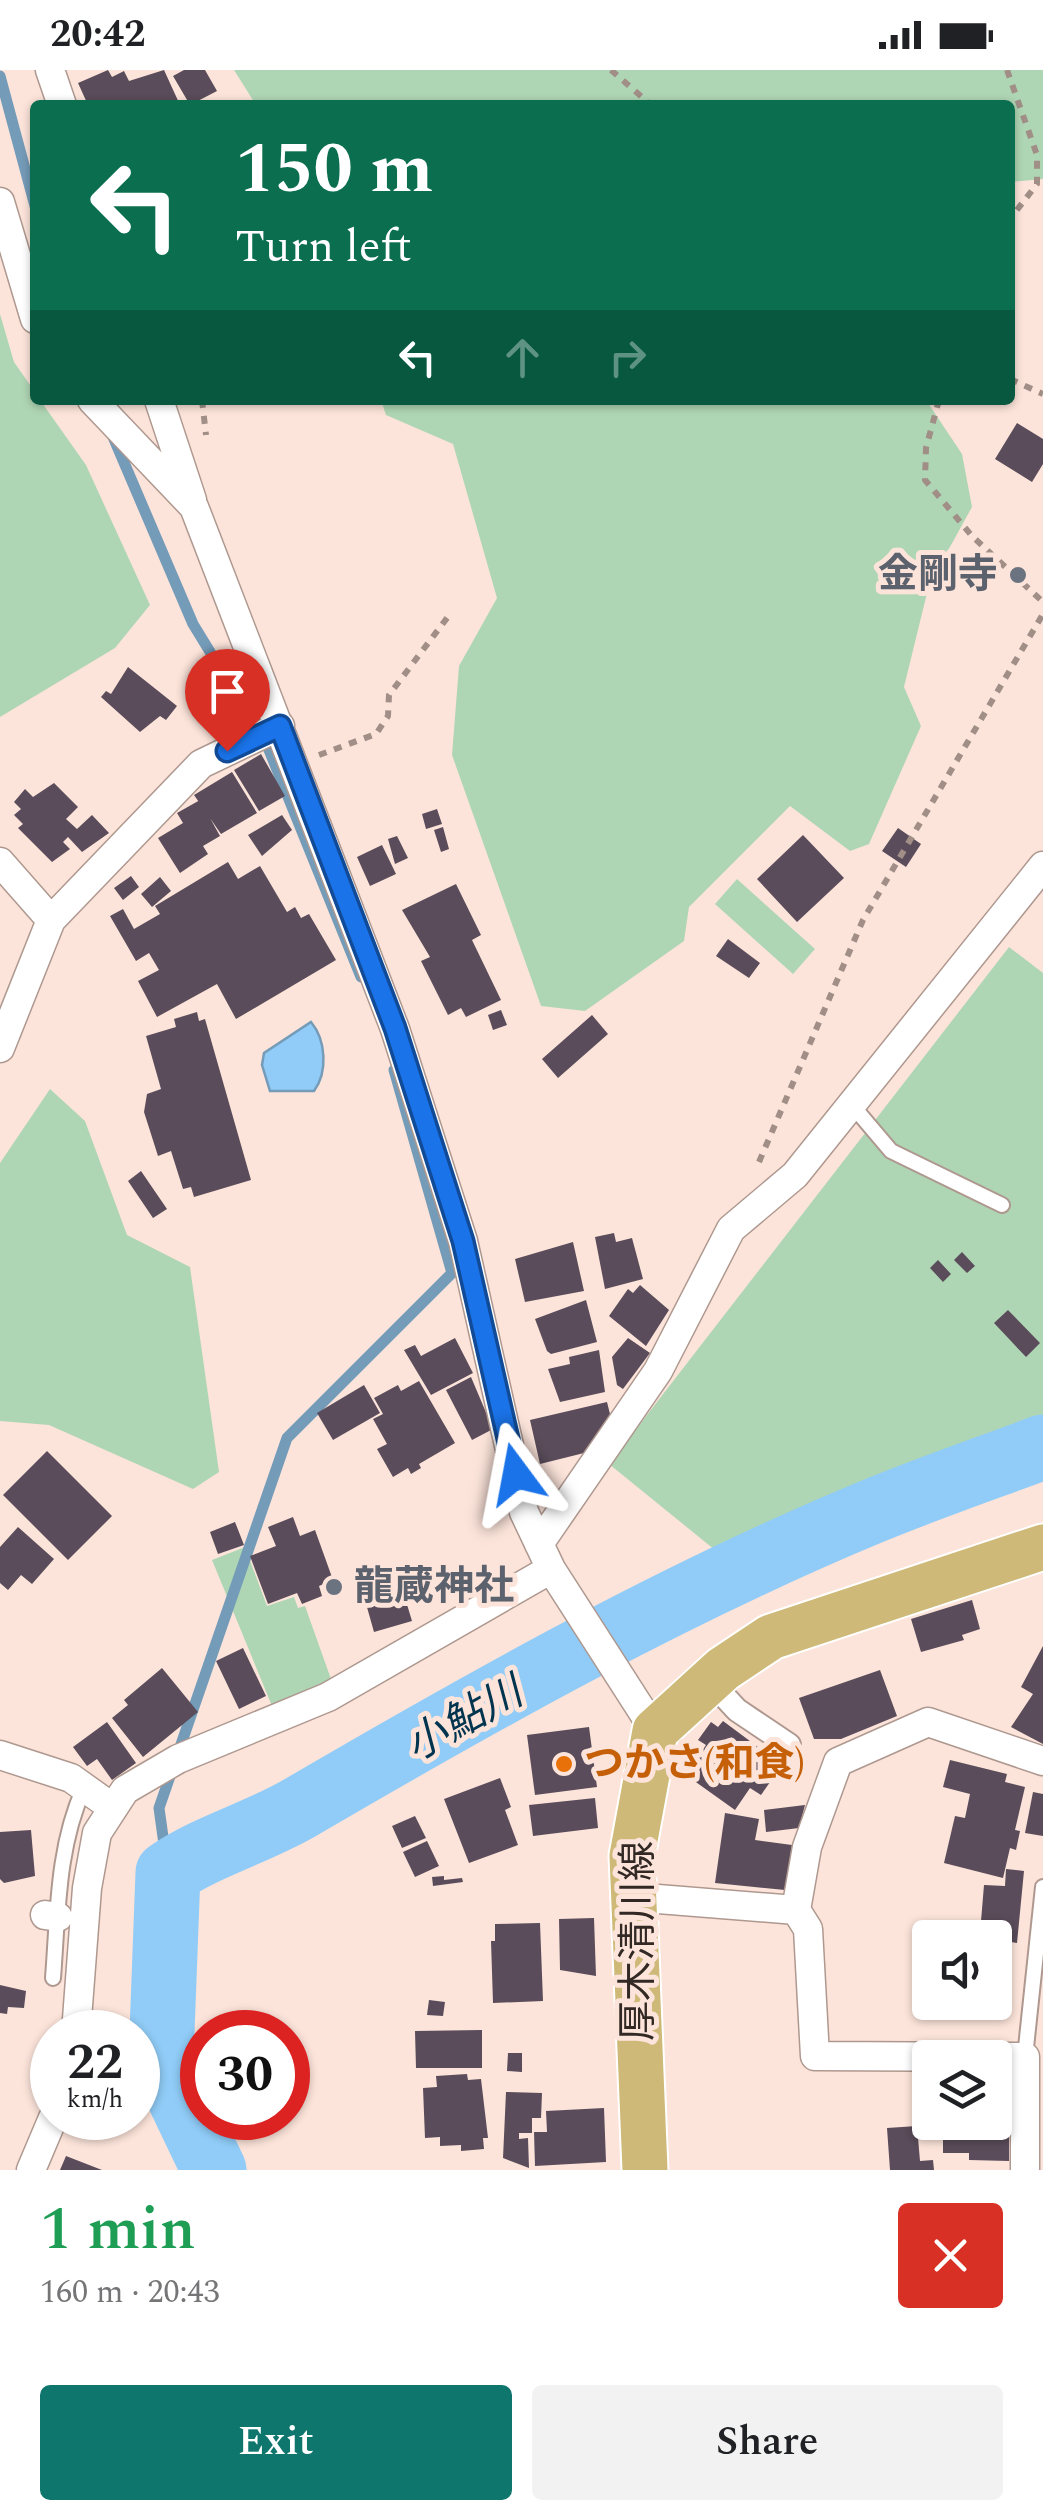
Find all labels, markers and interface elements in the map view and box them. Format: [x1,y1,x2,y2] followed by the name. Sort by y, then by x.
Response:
[50,6,145,64] text: 20:42
[235,117,433,223] text: 150 m
[70,140,200,270] icon: left
[235,213,412,282] text: Turn left
[390,330,445,385] icon: left
[495,330,550,385] icon: ahead
[600,330,655,385] icon: right
[878,545,998,606] place label: 金剛寺
[1007,564,1029,586] marker: 金剛寺
[185,649,270,752] pin
[200,664,255,719] icon: arrive
[464,1422,568,1526] position arrow
[354,1557,514,1618] place label: 龍蔵神社
[323,1576,345,1598] marker: 龍蔵神社
[394,1660,538,1778] water label: 小鮎川
[584,1734,805,1795] place label: つかさ(和食)
[553,1753,575,1775] marker: つかさ(和食)
[609,1841,670,2041] street label: 厚木清川線
[912,1920,1012,2140] map controls
[912,1920,1012,2020] button: sound
[180,2010,310,2140] speed limit sign: 30
[67,2025,123,2101] text: 22
[912,2040,1012,2140] button: layers
[67,2081,123,2119] text: km/h
[40,2184,196,2276] text: 1 min
[898,2203,1003,2308] button: close
[40,2268,220,2317] text: 160 m · 20:43
[40,2385,512,2500] button: Exit
[532,2385,1003,2500] button: Share

